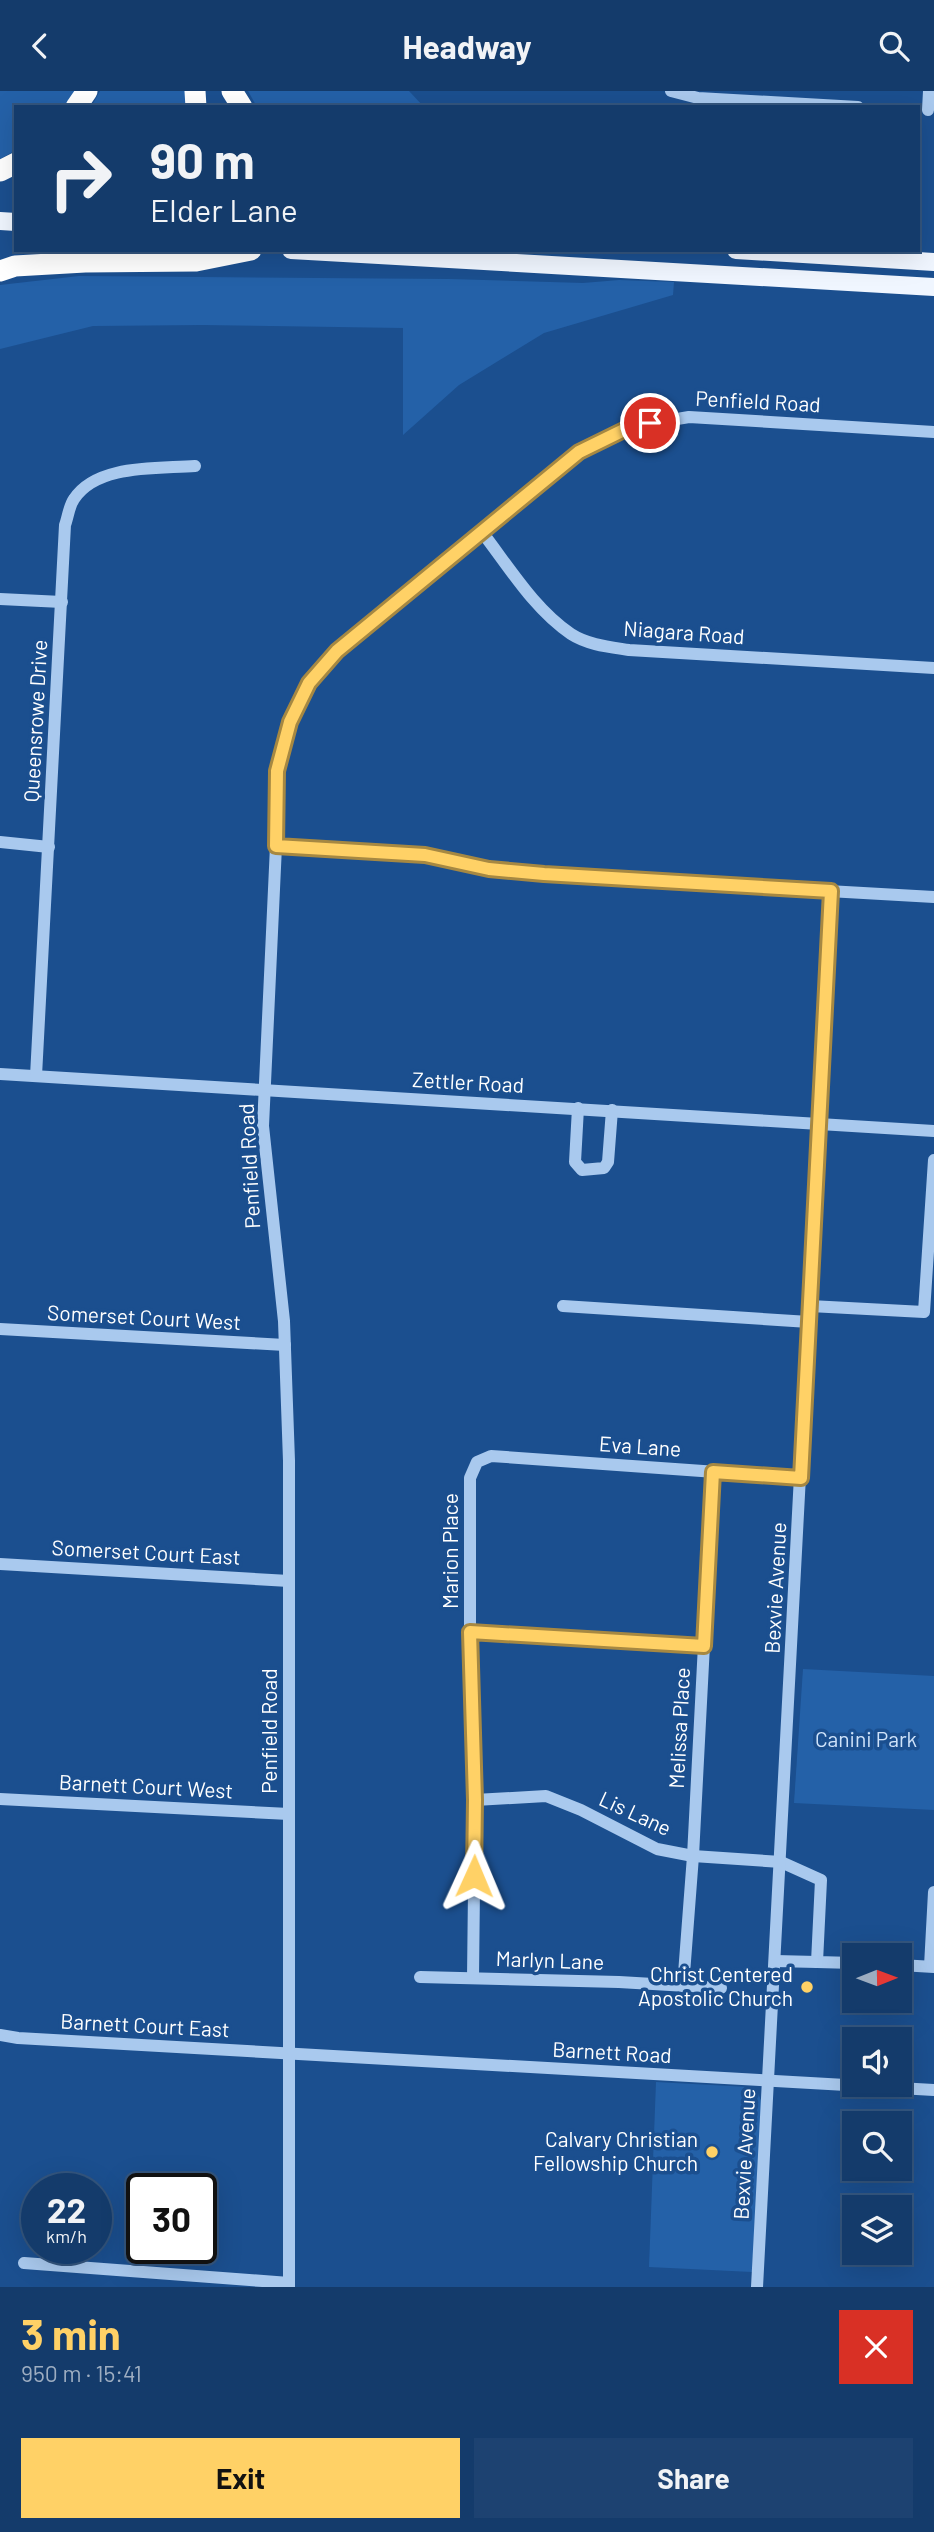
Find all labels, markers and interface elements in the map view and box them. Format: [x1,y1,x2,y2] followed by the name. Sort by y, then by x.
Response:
[21,27,59,65] icon: back
[402,27,532,65] text: Headway
[875,27,913,65] icon: search
[150,130,255,189] text: 90 m
[35,133,126,224] icon: right
[150,190,298,228] text: Elder Lane
[695,385,821,416] street label: Penfield Road
[620,393,680,453] pin
[631,404,669,442] icon: arrive
[623,615,745,648] street label: Niagara Road
[18,639,51,803] street label: Queensrowe Drive
[411,1066,525,1097] street label: Zettler Road
[233,1103,264,1229] street label: Penfield Road
[47,1299,242,1334] street label: Somerset Court West
[598,1430,682,1461] street label: Eva Lane
[437,1493,462,1609] street label: Marion Place
[759,1522,790,1654] street label: Bexvie Avenue
[51,1534,241,1569] street label: Somerset Court East
[663,1667,694,1789] street label: Melissa Place
[256,1668,281,1794] street label: Penfield Road
[815,1726,917,1751] park label: Canini Park
[58,1768,234,1803] street label: Barnett Court West
[596,1785,676,1840] street label: Lis Lane
[437,1839,511,1913] position arrow
[842,1943,912,2013] north arrow
[842,1943,912,2265] map controls
[495,1945,605,1974] street label: Marlyn Lane
[638,1961,793,2010] place label: Christ Centered Apostolic Church
[799,1979,815,1995] marker: Christ Centered Apostolic Church
[60,2008,230,2041] street label: Barnett Court East
[842,2027,912,2097] button: sound
[552,2036,672,2067] street label: Barnett Road
[728,2088,759,2220] street label: Bexvie Avenue
[842,2111,912,2181] button: search
[533,2126,698,2175] place label: Calvary Christian Fellowship Church
[704,2144,720,2160] marker: Calvary Christian Fellowship Church
[126,2173,217,2264] speed limit sign: 30
[47,2188,86,2230] text: 22
[842,2195,912,2265] button: layers
[46,2225,87,2247] text: km/h
[21,2308,121,2358] text: 3 min
[839,2310,913,2384] button: close
[21,2359,142,2387] text: 950 m · 15:41
[21,2438,460,2518] button: Exit
[474,2438,913,2518] button: Share

